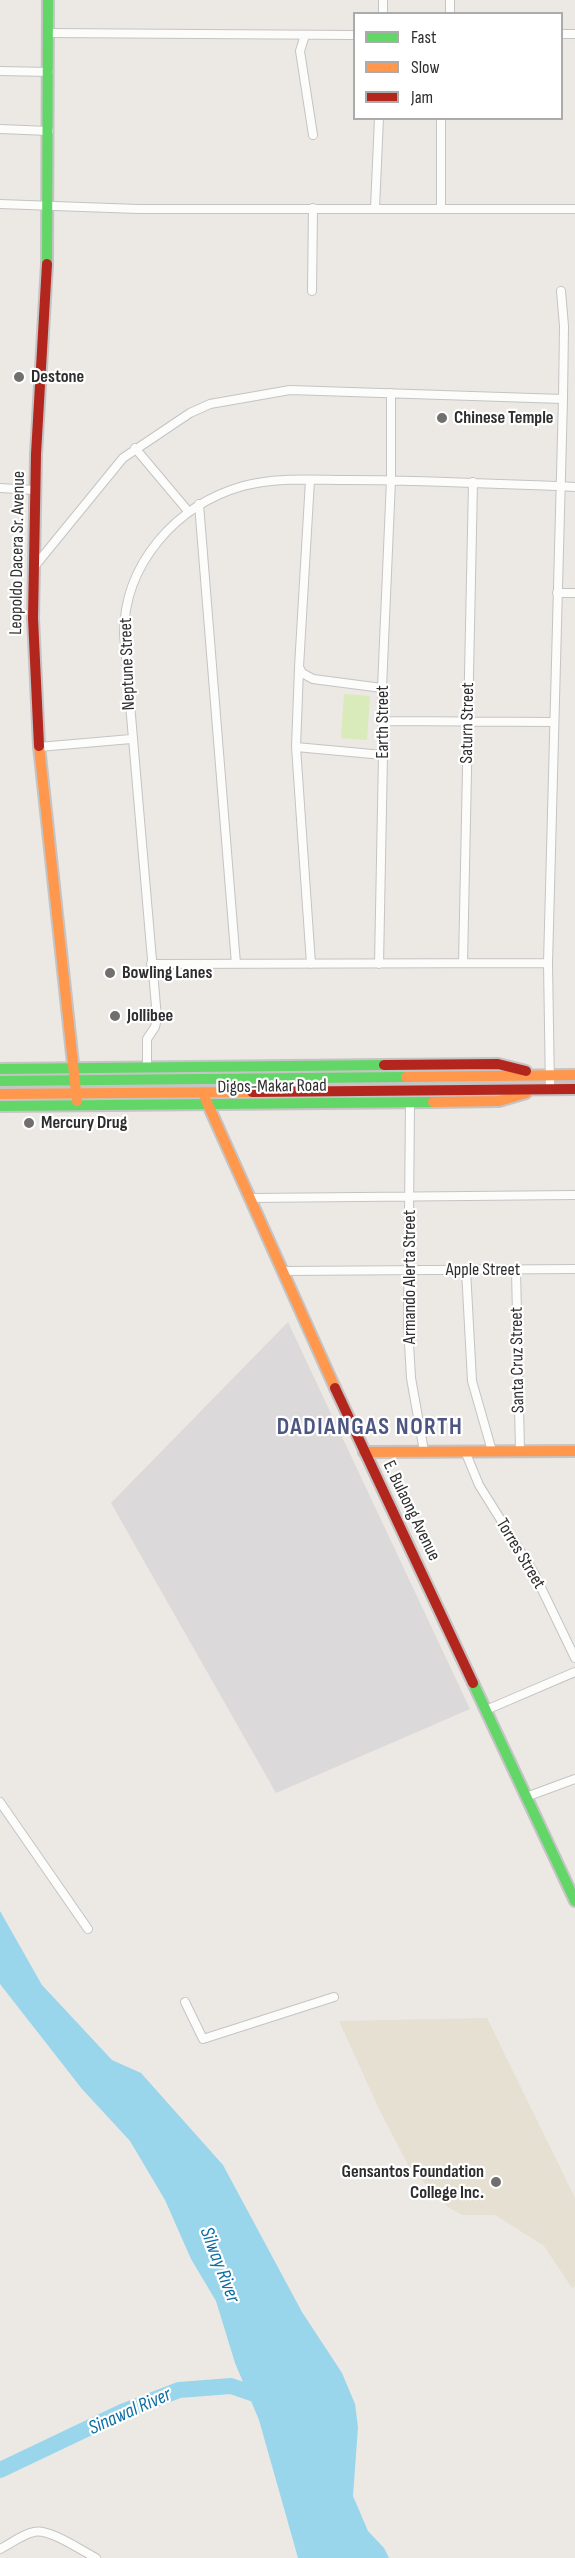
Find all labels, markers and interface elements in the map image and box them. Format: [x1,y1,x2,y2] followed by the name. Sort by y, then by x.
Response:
[353,12,563,120] legend
[411,27,436,48] text: Fast
[411,57,440,78] text: Slow
[411,87,433,108] text: Jam
[31,366,84,388] place label: Destone
[12,370,26,384] marker: Destone
[454,407,553,429] place label: Chinese Temple
[435,411,449,425] marker: Chinese Temple
[6,471,30,635] street label: Leopoldo Dacera Sr. Avenue
[116,617,140,711] street label: Neptune Street
[456,682,480,764] street label: Saturn Street
[372,685,394,759] street label: Earth Street
[122,962,212,984] place label: Bowling Lanes
[103,966,117,980] marker: Bowling Lanes
[127,1005,173,1027] place label: Jollibee
[108,1009,122,1023] marker: Jollibee
[217,1075,327,1099] street label: Digos-Makar Road
[41,1112,127,1134] place label: Mercury Drug
[22,1116,36,1130] marker: Mercury Drug
[399,1210,421,1344] street label: Armando Alerta Street
[446,1259,520,1281] street label: Apple Street
[506,1307,530,1413] street label: Santa Cruz Street
[277,1414,463,1442] district label: DADIANGAS NORTH
[377,1457,445,1565] street label: E. Bulaong Avenue
[491,1515,549,1593] street label: Torres Street
[342,2161,484,2204] place label: Gensantos Foundation College Inc.
[489,2175,503,2189] marker: Gensantos Foundation College Inc.
[194,2224,244,2306] water label: Silway River
[85,2383,175,2441] water label: Sinawal River

